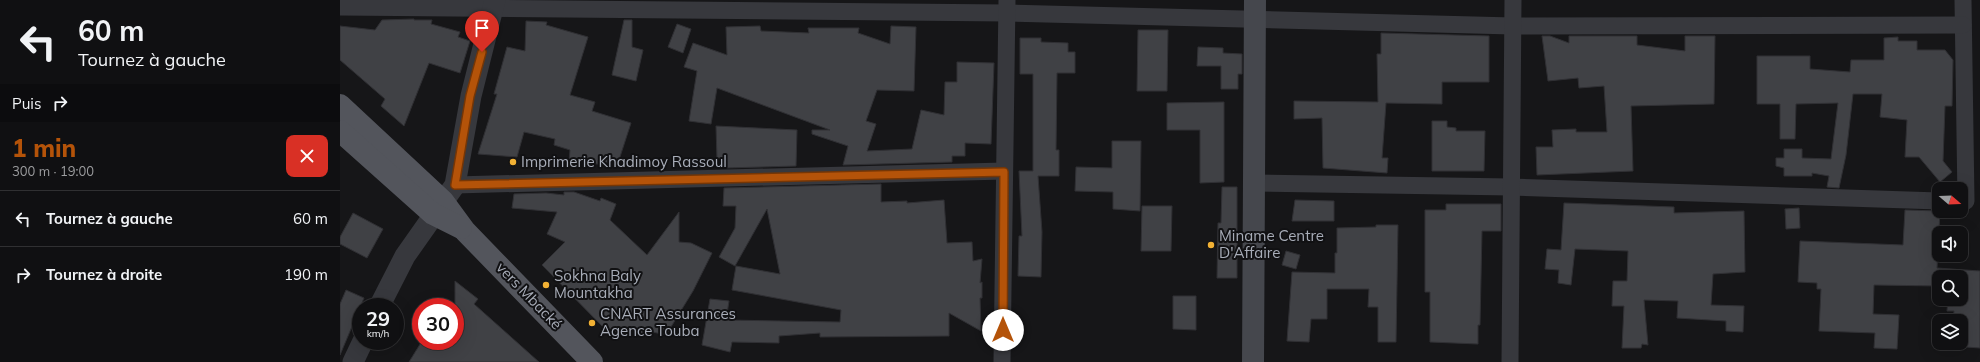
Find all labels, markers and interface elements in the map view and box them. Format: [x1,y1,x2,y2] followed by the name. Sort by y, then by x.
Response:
[465,11,499,52] pin
[78,13,144,48] text: 60 m
[12,16,64,68] icon: left
[471,17,493,39] icon: arrive
[78,48,226,71] text: Tournez à gauche
[49,92,71,114] icon: right
[12,94,41,113] text: Puis
[12,133,76,163] text: 1 min
[286,135,328,177] button: close
[521,152,727,171] place label: Imprimerie Khadimoy Rassoul
[508,157,518,167] marker: Imprimerie Khadimoy Rassoul
[12,163,94,179] text: 300 m · 19:00
[1932,182,1968,218] north arrow
[1932,182,1968,350] map controls
[12,208,34,230] icon: left
[46,209,173,228] text: Tournez à gauche
[293,209,328,228] text: 60 m
[1219,226,1324,262] place label: Miname Centre D'Affaire
[1932,226,1968,262] button: sound
[1206,240,1216,250] marker: Miname Centre D'Affaire
[492,258,566,333] street label: vers Mbacké
[12,264,34,286] icon: right
[46,265,162,284] text: Tournez à droite
[284,265,328,284] text: 190 m
[554,266,641,302] place label: Sokhna Baly Mountakha
[1932,270,1968,306] button: search
[541,280,551,290] marker: Sokhna Baly Mountakha
[412,298,464,350] speed limit sign: 30
[600,304,736,340] place label: CNART Assurances Agence Touba
[366,306,390,331] text: 29
[982,309,1024,351] position arrow
[1932,314,1968,350] button: layers
[587,318,597,328] marker: CNART Assurances Agence Touba
[367,327,389,340] text: km/h

